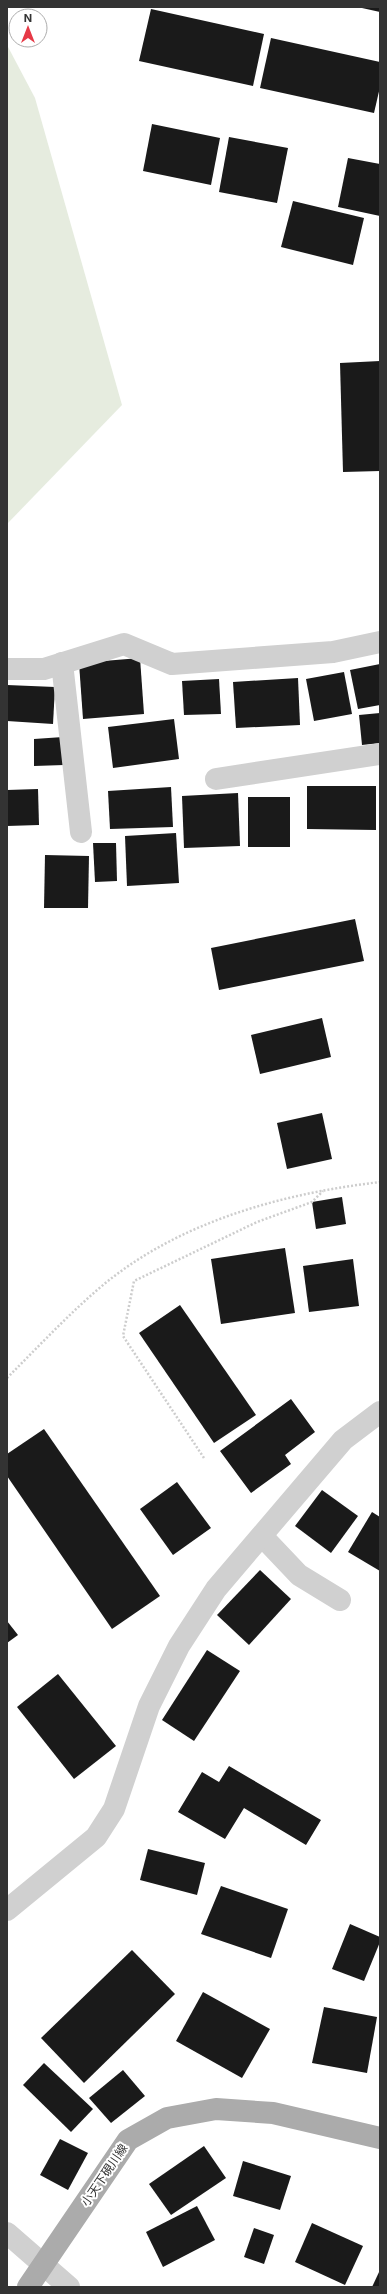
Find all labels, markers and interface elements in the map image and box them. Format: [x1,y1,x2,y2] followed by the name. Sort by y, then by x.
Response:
[8,8,48,48] north arrow
[24,11,32,25] text: N
[78,2141,130,2209] street label: 小天下硯川線

